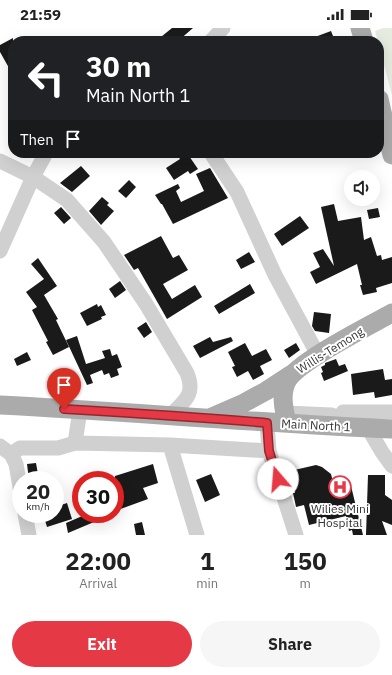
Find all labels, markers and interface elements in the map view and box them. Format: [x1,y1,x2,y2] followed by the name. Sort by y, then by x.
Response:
[20,5,61,24] text: 21:59
[86,48,151,85] text: 30 m
[20,52,72,104] icon: left
[86,84,190,107] text: Main North 1
[62,128,84,150] icon: arrive
[20,130,54,149] text: Then
[344,170,380,206] map controls
[344,170,380,206] button: sound
[294,323,367,377] street label: Willis-Temong
[47,368,81,409] pin
[53,374,75,396] icon: arrive
[281,416,351,434] street label: Main North 1
[257,458,299,500] position arrow
[72,471,124,523] speed limit sign: 30
[327,474,353,500] hospital icon: Wilies Mini Hospital
[26,478,50,505] text: 20
[26,500,50,513] text: km/h
[311,501,369,530] place label: Wilies Mini Hospital
[65,545,131,577] text: 22:00
[200,545,214,577] text: 1
[283,545,327,577] text: 150
[79,575,117,592] text: Arrival
[196,575,218,592] text: min
[299,575,311,592] text: m
[12,621,192,667] button: Exit
[200,621,380,667] button: Share

